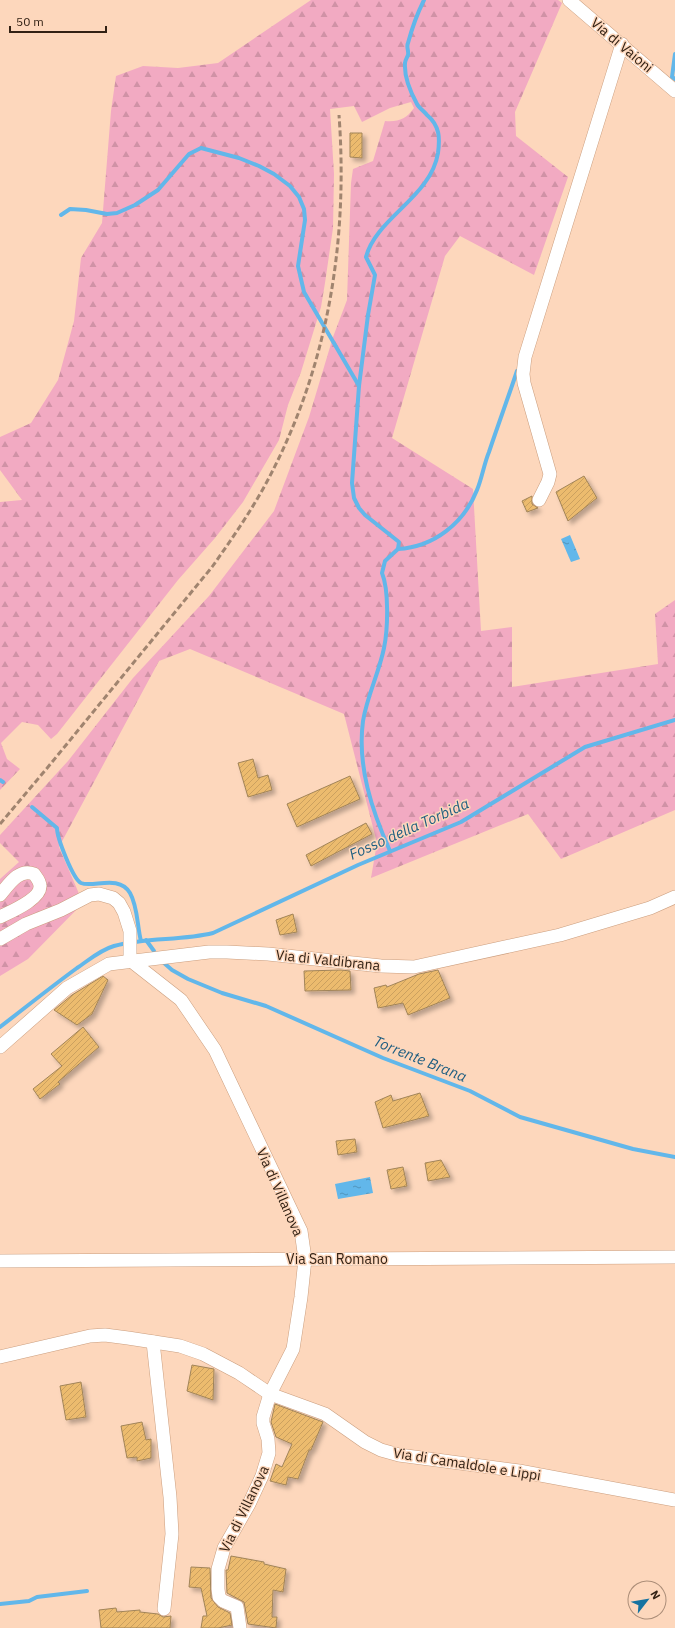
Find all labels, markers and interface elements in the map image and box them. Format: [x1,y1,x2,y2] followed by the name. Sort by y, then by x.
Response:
[10,8,106,34] scale bar
[16,14,44,29] text: 50 m
[587,14,657,76] street label: Via di Vaioni
[346,793,472,864] water label: Fosso della Torbida
[275,946,382,974] street label: Via di Valdibrana
[371,1031,470,1086] water label: Torrente Brana
[253,1145,308,1239] street label: Via di Villanova
[286,1250,388,1268] street label: Via San Romano
[392,1443,542,1485] street label: Via di Camaldole e Lippi
[215,1462,273,1556] street label: Via di Villanova
[627,1580,667,1620] north arrow
[648,1588,664,1602] text: N

